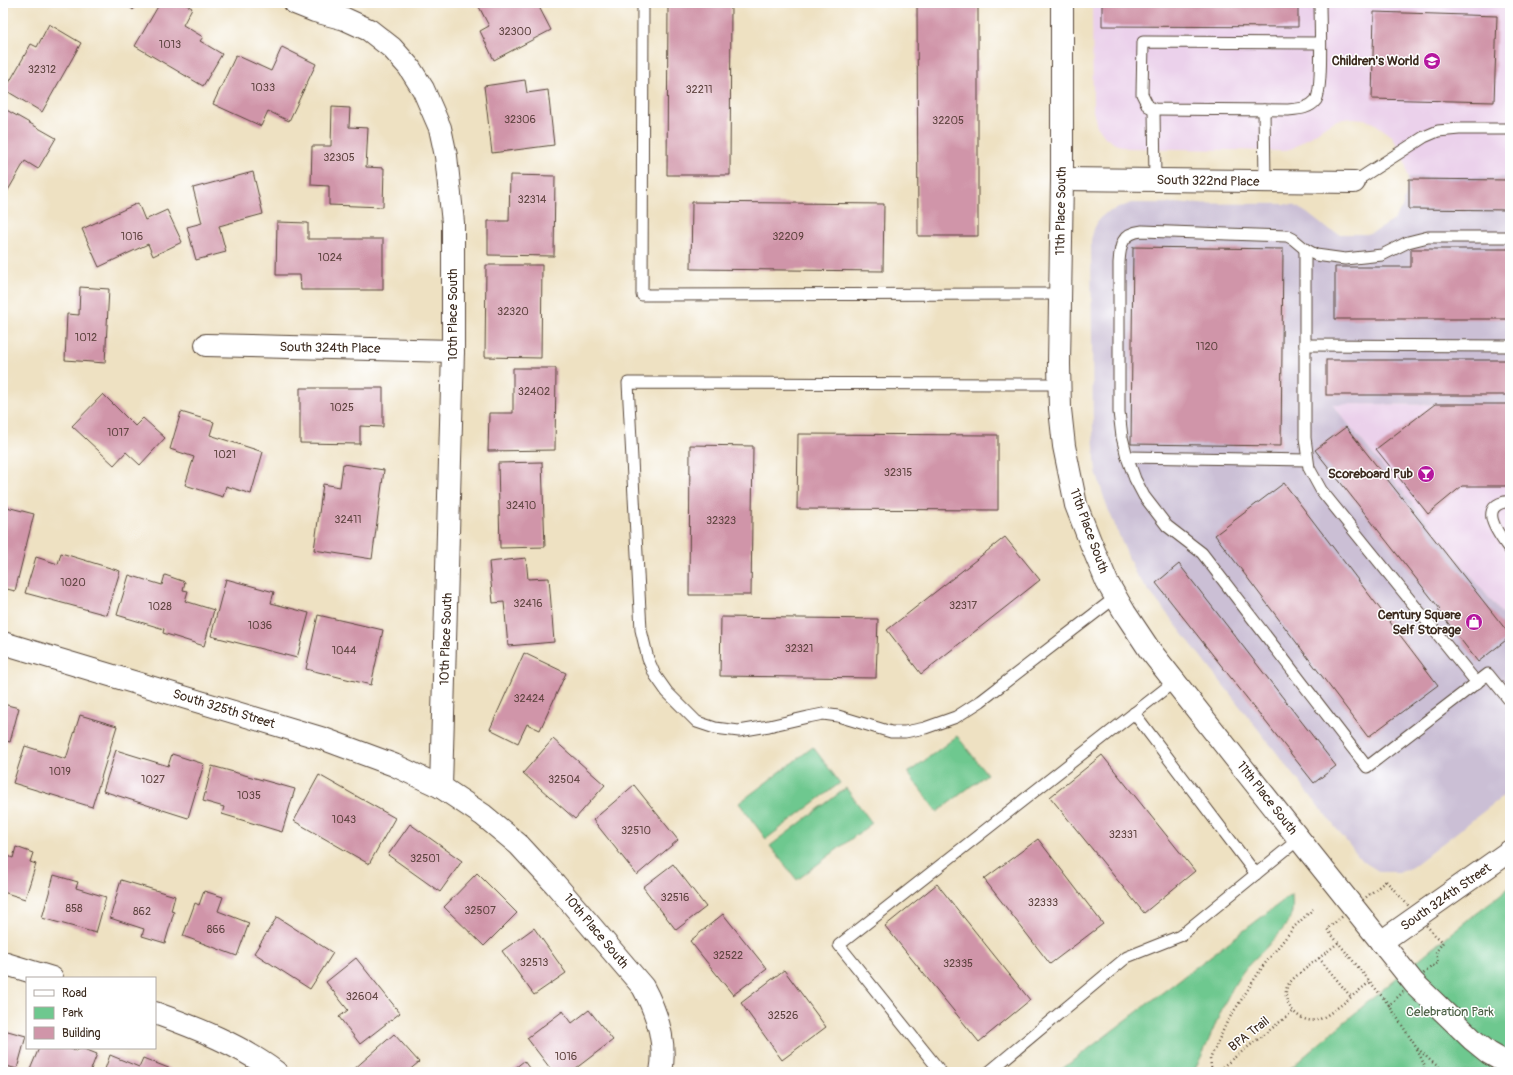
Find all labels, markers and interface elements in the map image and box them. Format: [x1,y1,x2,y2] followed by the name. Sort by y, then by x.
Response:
[498,25,532,38] house number: 32300
[159,38,181,51] house number: 1013
[1422,51,1442,71] school or university icon: Children's World
[1332,53,1419,69] place label: Children's World
[28,63,56,76] house number: 32312
[251,81,275,94] house number: 1033
[685,83,713,96] house number: 32211
[504,113,536,126] house number: 32306
[932,114,964,127] house number: 32205
[323,151,355,164] house number: 32305
[1052,166,1070,256] street label: 11th Place South
[1156,172,1260,190] street label: South 322nd Place
[518,193,547,206] house number: 32314
[121,230,143,243] house number: 1016
[772,230,804,243] house number: 32209
[318,251,343,264] house number: 1024
[445,269,461,361] street label: 10th Place South
[497,305,529,318] house number: 32320
[75,331,97,344] house number: 1012
[279,339,381,357] street label: South 324th Place
[1196,340,1218,353] house number: 1120
[518,385,550,398] house number: 32402
[330,401,354,414] house number: 1025
[107,426,129,439] house number: 1017
[214,448,236,461] house number: 1021
[1416,464,1436,484] bar icon: Scoreboard Pub
[884,466,912,479] house number: 32315
[1328,466,1414,482] place label: Scoreboard Pub
[1066,486,1112,576] street label: 11th Place South
[506,499,536,512] house number: 32410
[334,513,362,526] house number: 32411
[706,514,736,527] house number: 32323
[60,576,86,589] house number: 1020
[436,592,456,686] street label: 10th Place South
[513,597,543,610] house number: 32416
[949,599,977,612] house number: 32317
[148,600,172,613] house number: 1028
[1378,607,1462,638] place label: Century Square Self Storage
[1464,612,1484,632] shop icon: Century Square Self Storage
[248,619,272,632] house number: 1036
[785,642,813,655] house number: 32321
[332,644,357,657] house number: 1044
[171,686,278,732] street label: South 325th Street
[513,692,545,705] house number: 32424
[1233,758,1301,838] street label: 11th Place South
[49,765,71,778] house number: 1019
[141,773,165,786] house number: 1027
[548,773,581,786] house number: 32504
[237,789,261,802] house number: 1035
[332,813,356,826] house number: 1043
[621,824,651,837] house number: 32510
[1109,828,1137,841] house number: 32331
[410,852,440,865] house number: 32501
[1398,859,1495,934] street label: South 324th Street
[560,890,632,972] street label: 10th Place South
[661,891,689,904] house number: 32516
[1028,896,1058,909] house number: 32333
[65,902,83,915] house number: 858
[464,904,496,917] house number: 32507
[133,905,151,918] house number: 862
[207,923,225,936] house number: 866
[713,949,743,962] house number: 32522
[520,956,548,969] house number: 32513
[943,957,973,970] house number: 32335
[26,977,156,1049] legend
[62,986,87,1001] text: Road
[346,990,379,1003] house number: 32604
[1406,1004,1495,1020] park label: Celebration Park
[62,1006,83,1021] text: Park
[768,1009,798,1022] house number: 32526
[1225,1013,1273,1055] street label: BPA Trail
[62,1026,101,1041] text: Building
[555,1050,577,1063] house number: 1016

